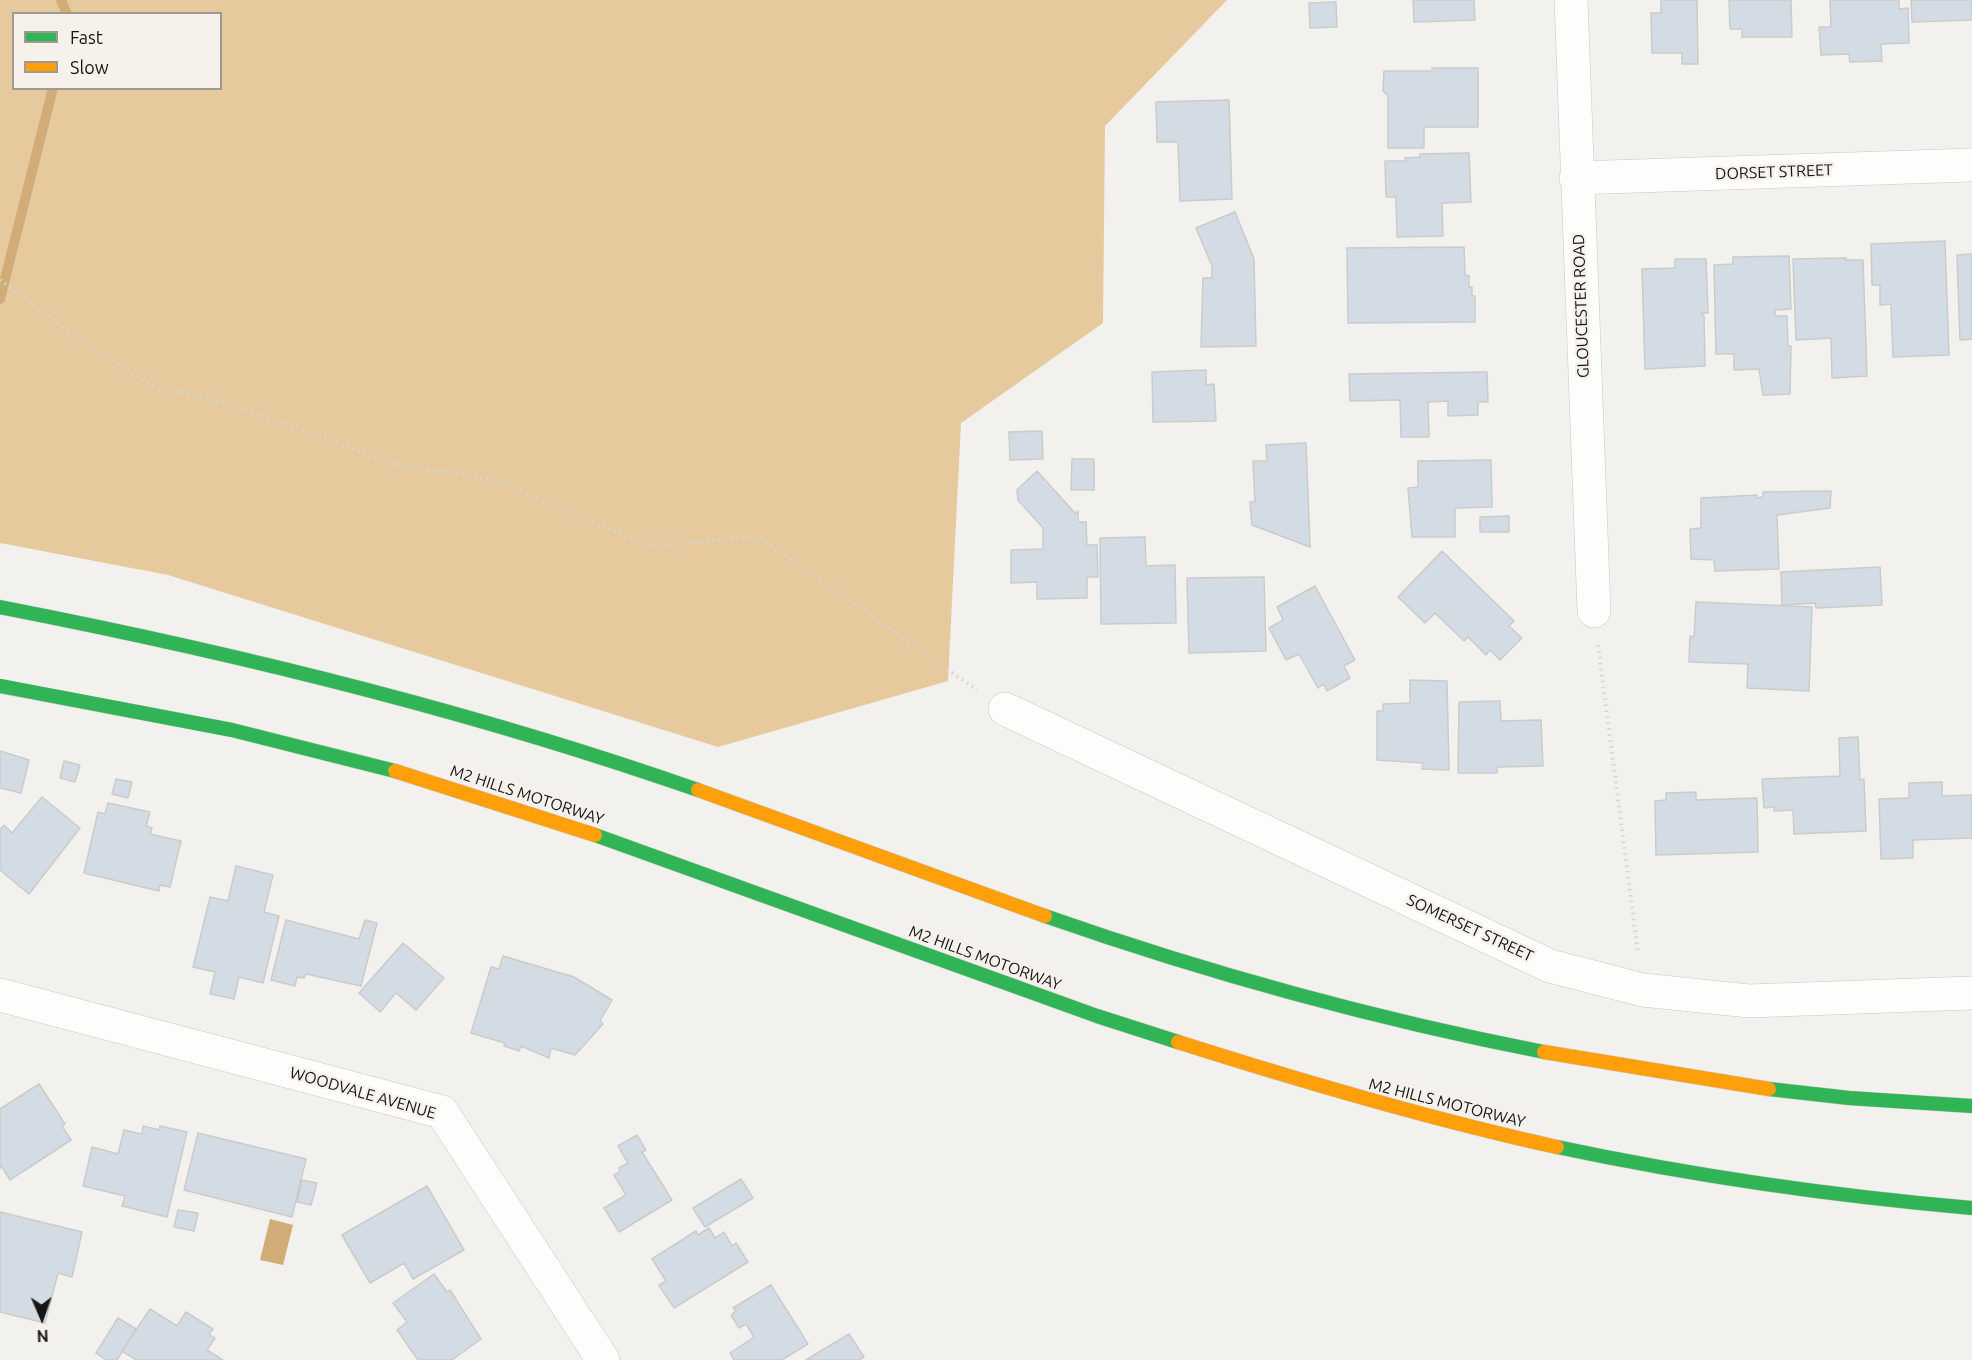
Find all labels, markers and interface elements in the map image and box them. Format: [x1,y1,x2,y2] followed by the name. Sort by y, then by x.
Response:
[12,12,222,90] legend
[70,27,103,47] text: Fast
[70,57,109,77] text: Slow
[1715,160,1833,184] street label: DORSET STREET
[1569,234,1593,378] street label: GLOUCESTER ROAD
[448,761,606,829] street label: M2 HILLS MOTORWAY
[1404,890,1536,966] street label: SOMERSET STREET
[906,922,1064,994] street label: M2 HILLS MOTORWAY
[288,1063,438,1123] street label: WOODVALE AVENUE
[1367,1074,1527,1132] street label: M2 HILLS MOTORWAY
[12,1288,72,1348] north arrow
[36,1327,49,1345] text: N

